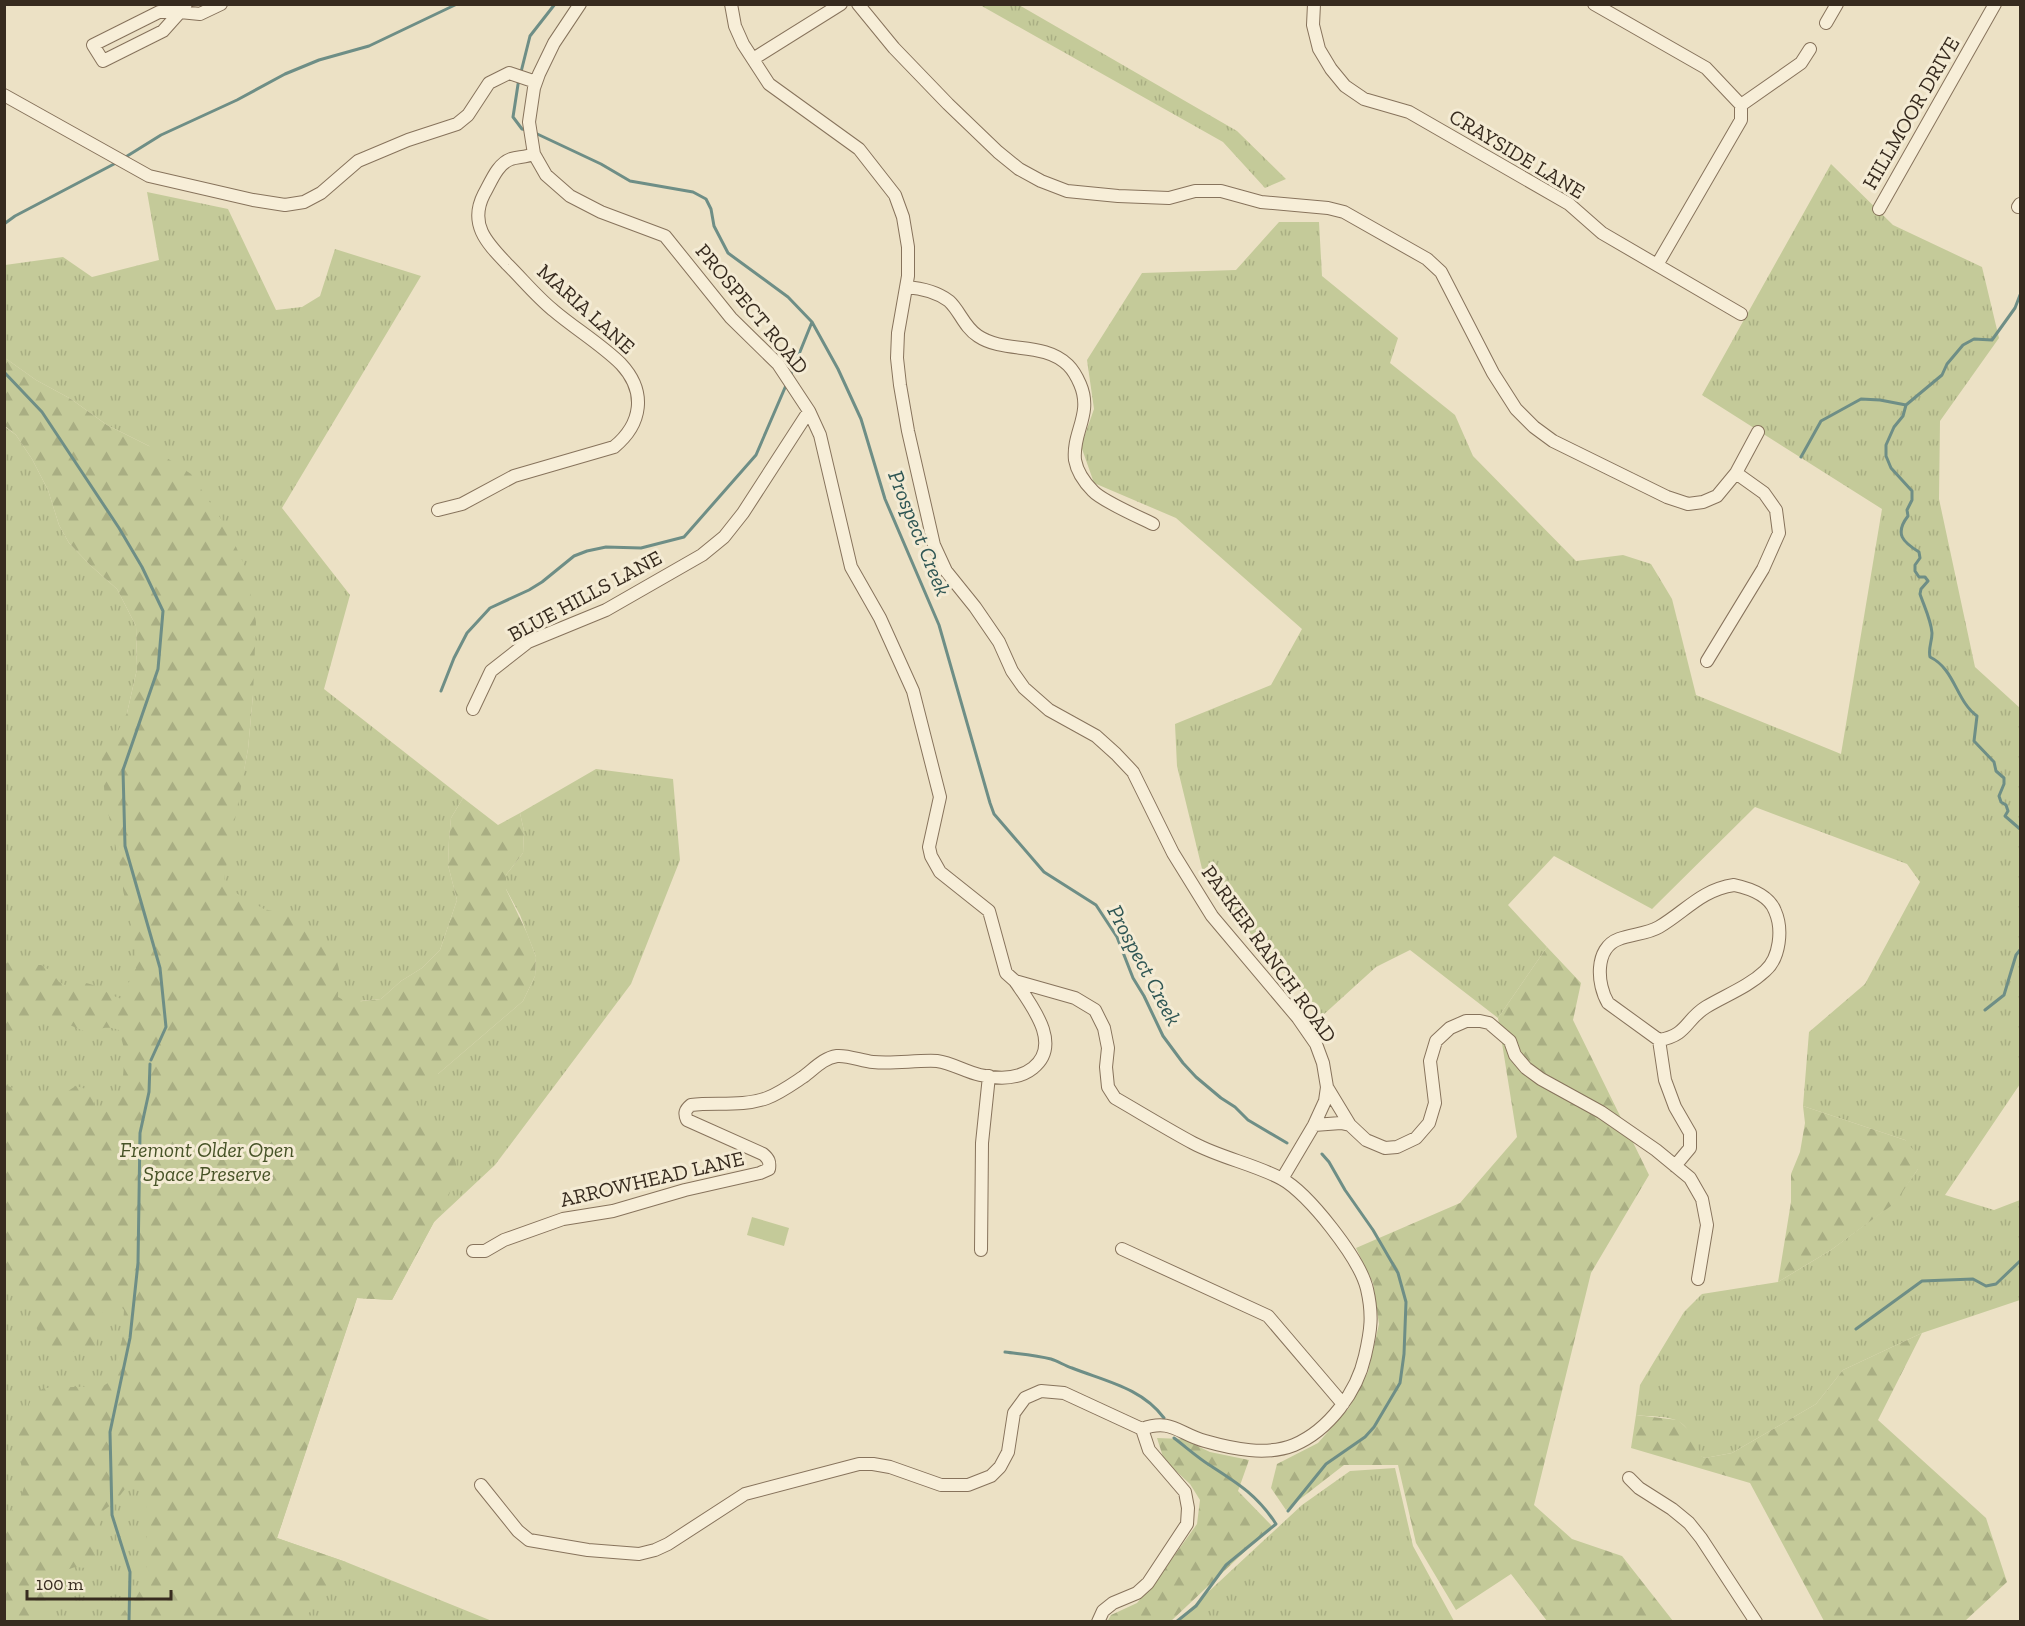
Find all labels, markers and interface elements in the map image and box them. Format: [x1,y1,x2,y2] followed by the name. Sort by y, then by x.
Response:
[1857,32,1964,194] street label: HILLMOOR DRIVE
[1445,103,1590,204] street label: CRAYSIDE LANE
[691,238,814,379] street label: PROSPECT ROAD
[532,258,640,359] street label: MARIA LANE
[882,466,957,600] water label: Prospect Creek
[504,545,666,647] street label: BLUE HILLS LANE
[1197,860,1342,1047] street label: PARKER RANCH ROAD
[1101,900,1188,1030] water label: Prospect Creek
[120,1137,294,1186] park label: Fremont Older Open Space Preserve
[557,1145,746,1212] street label: ARROWHEAD LANE
[27,1563,171,1601] scale bar
[36,1573,84,1595] text: 100 m

